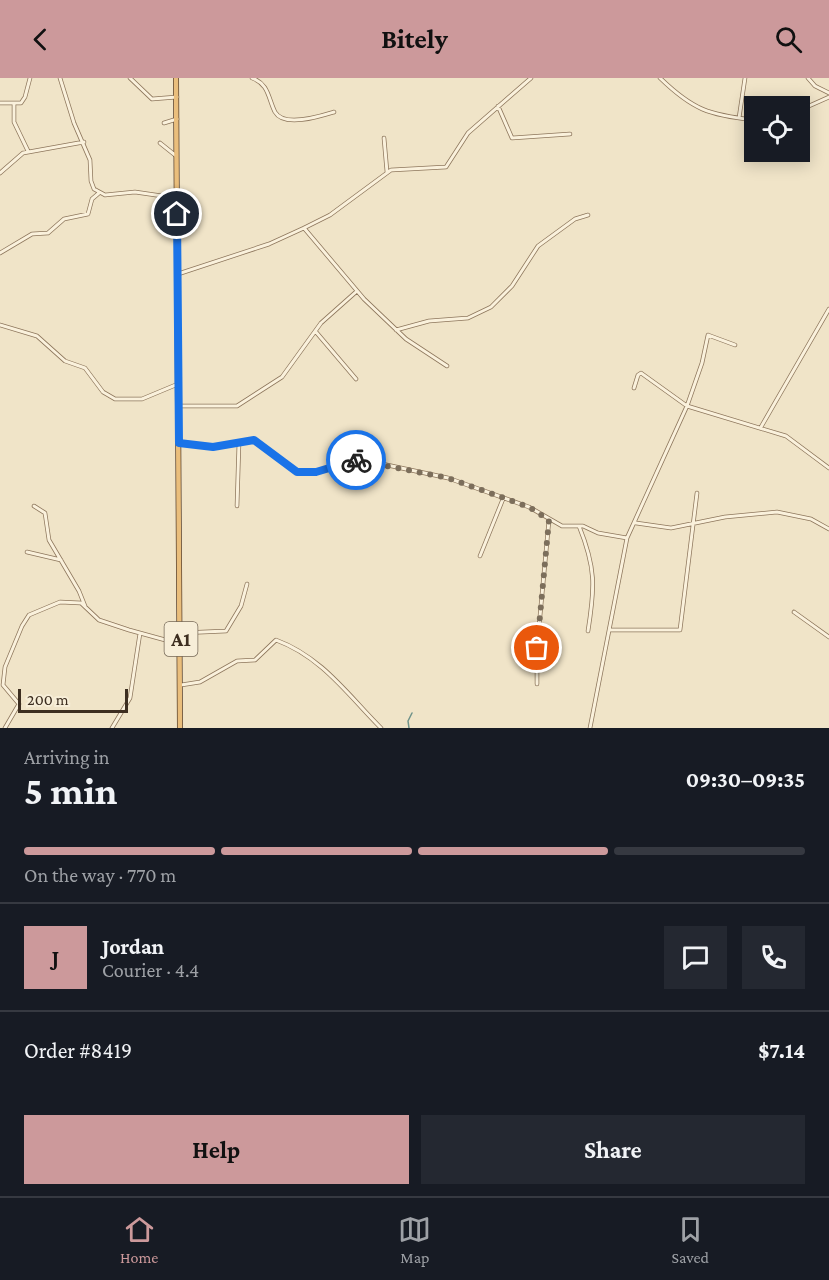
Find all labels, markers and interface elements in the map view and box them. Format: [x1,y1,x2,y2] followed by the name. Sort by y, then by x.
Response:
[24,23,57,56] icon: back
[772,23,805,56] icon: search
[381,24,448,54] text: Bitely
[744,96,810,162] map controls
[744,96,810,162] button: locate
[151,188,202,239] pin
[160,197,193,230] icon: home
[326,430,386,490] courier
[340,444,373,477] icon: bike
[164,622,198,656] road number: A1
[511,622,562,673] pin
[520,631,553,664] icon: bag
[18,686,128,714] scale bar
[27,691,69,708] text: 200 m
[24,746,109,768] text: Arriving in
[686,767,805,792] text: 09:30–09:35
[24,769,117,812] text: 5 min
[24,864,176,886] text: On the way · 770 m
[664,926,727,989] button: chat
[742,926,805,989] button: phone
[102,934,164,959] text: Jordan
[52,945,59,970] text: J
[102,959,199,981] text: Courier · 4.4
[24,1038,132,1063] text: Order #8419
[758,1038,805,1063] text: $7.14
[24,1115,409,1184] button: Help
[421,1115,805,1184] button: Share
[120,1213,158,1266] tab: Home
[398,1213,431,1266] tab: Map
[671,1213,709,1266] tab: Saved

